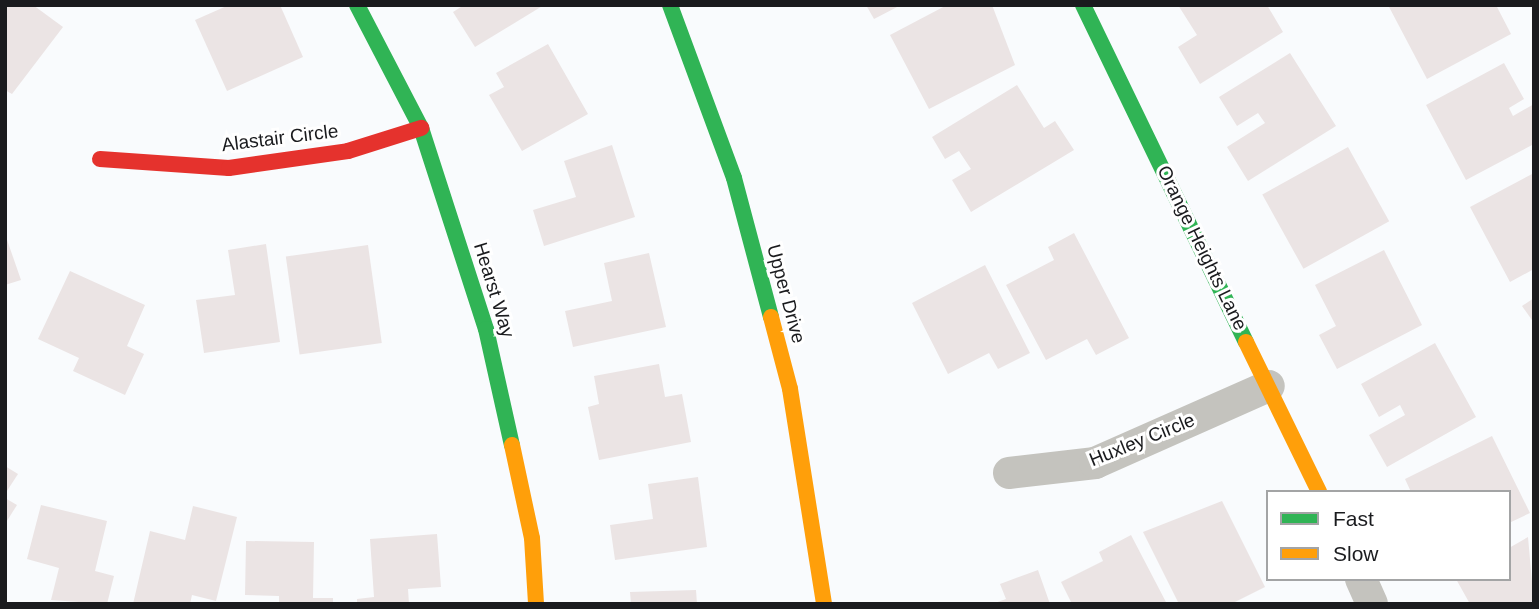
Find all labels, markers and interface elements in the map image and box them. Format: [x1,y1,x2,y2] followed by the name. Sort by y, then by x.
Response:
[220,120,340,156] street label: Alastair Circle
[1152,162,1252,334] street label: Orange Heights Lane
[469,240,519,340] street label: Hearst Way
[762,242,810,346] street label: Upper Drive
[1086,408,1198,472] street label: Huxley Circle
[1266,490,1511,581] legend
[1333,507,1374,530] text: Fast
[1333,542,1379,565] text: Slow

